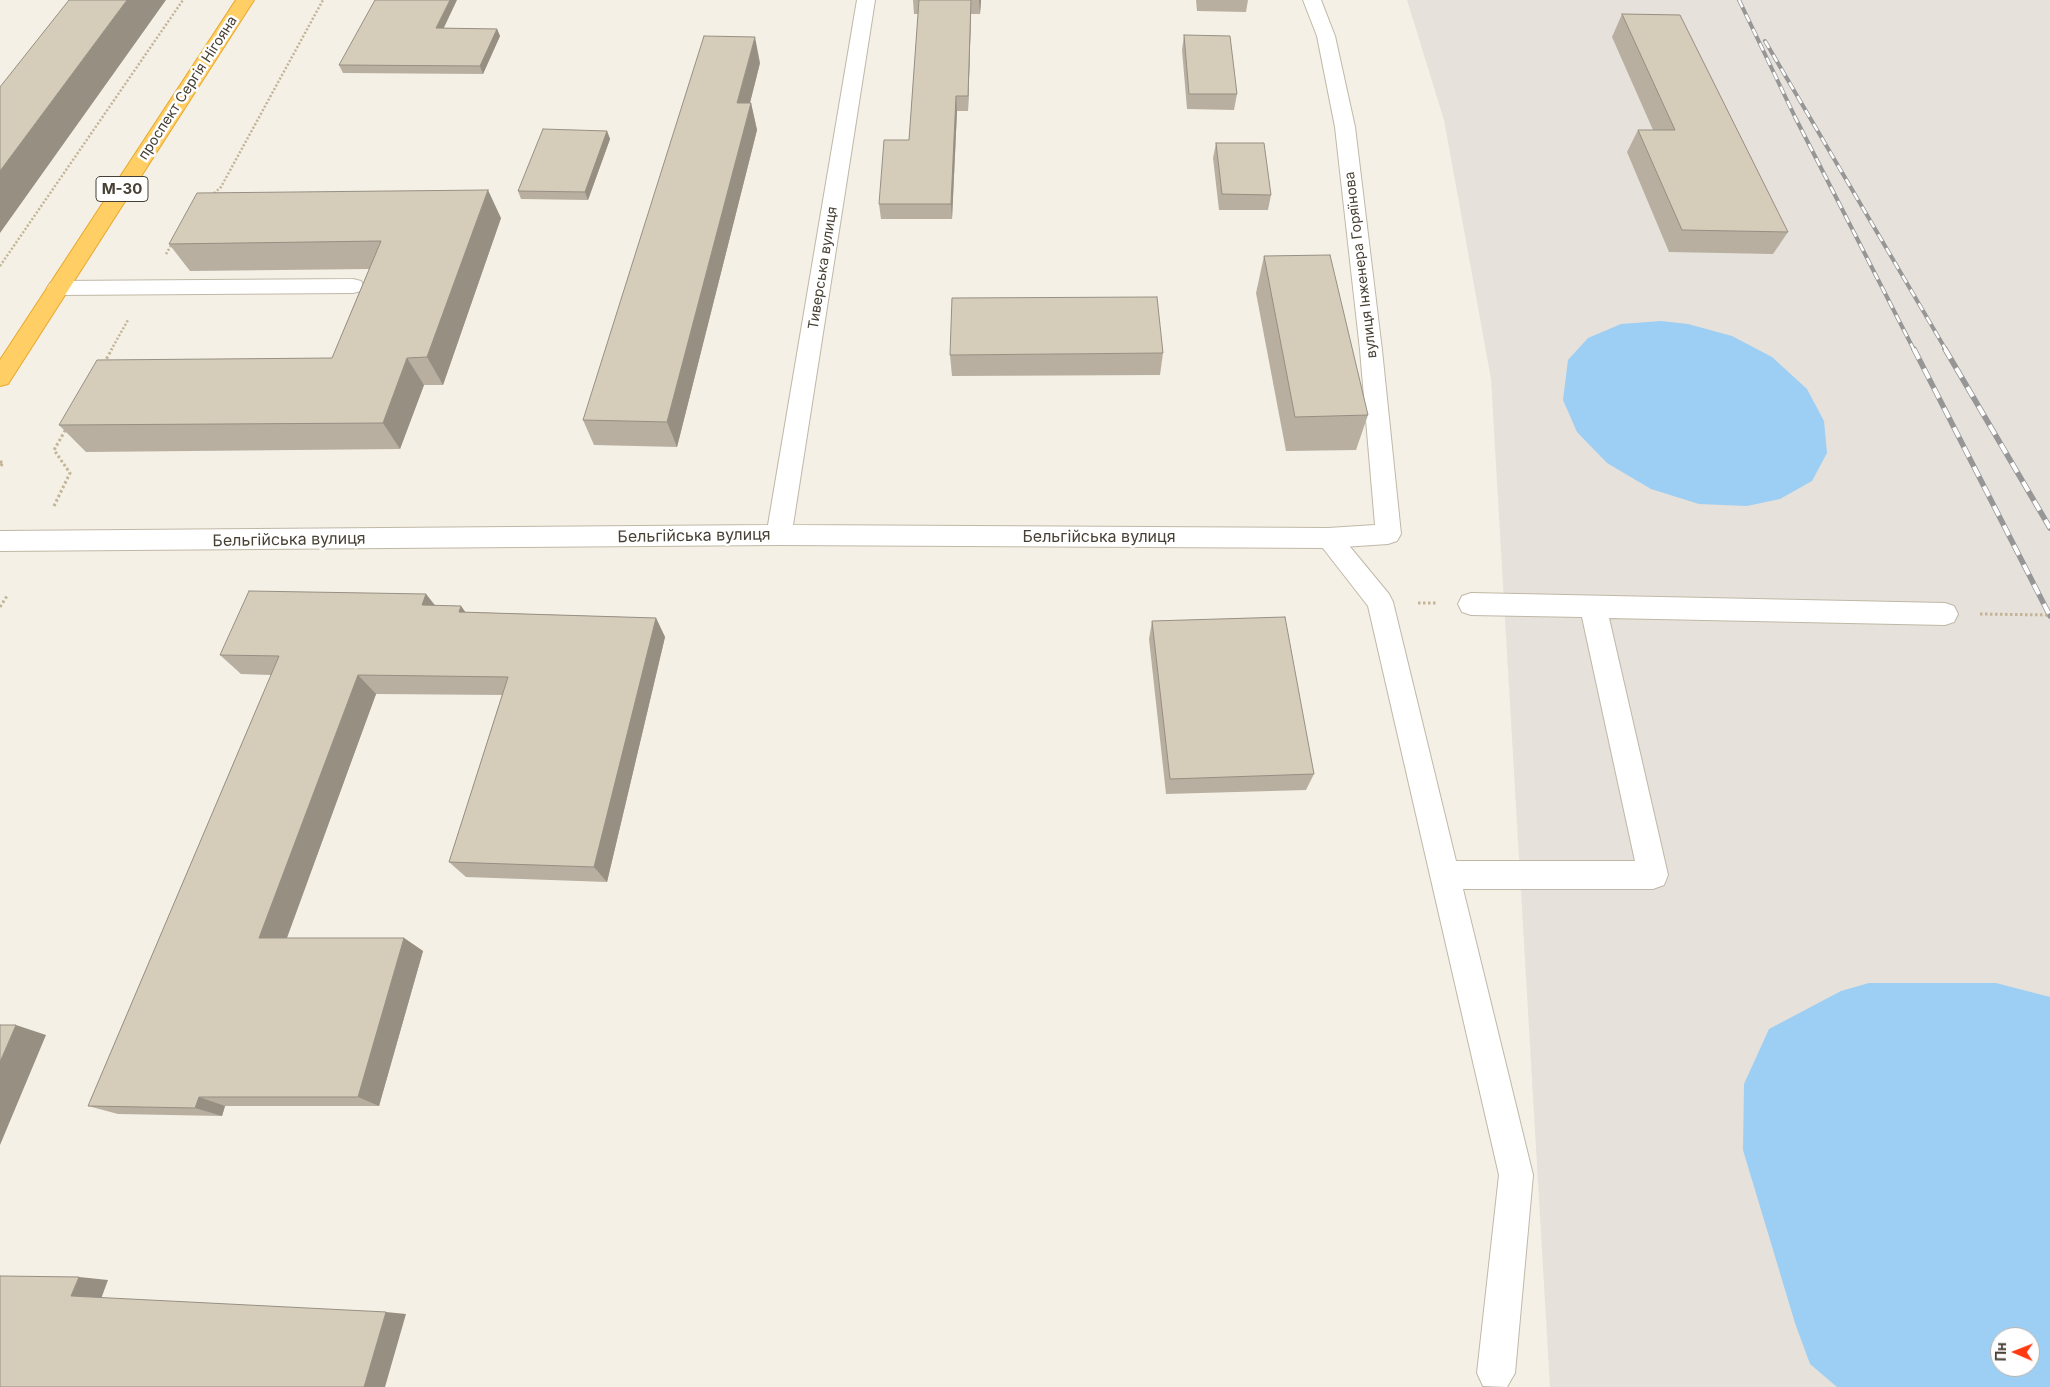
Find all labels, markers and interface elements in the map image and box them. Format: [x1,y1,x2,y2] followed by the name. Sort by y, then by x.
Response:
[135,13,241,163] street label: проспект Сергія Нігояна
[1341,171,1381,359] street label: вулиця Інженера Горяїнова
[96,176,148,202] road number: М-30
[805,205,841,331] street label: Тиверська вулиця
[617,525,771,547] street label: Бельгійська вулиця
[1023,527,1175,547] street label: Бельгійська вулиця
[212,529,366,551] street label: Бельгійська вулиця
[1990,1327,2040,1377] north arrow
[1992,1342,2009,1361] text: Пн

